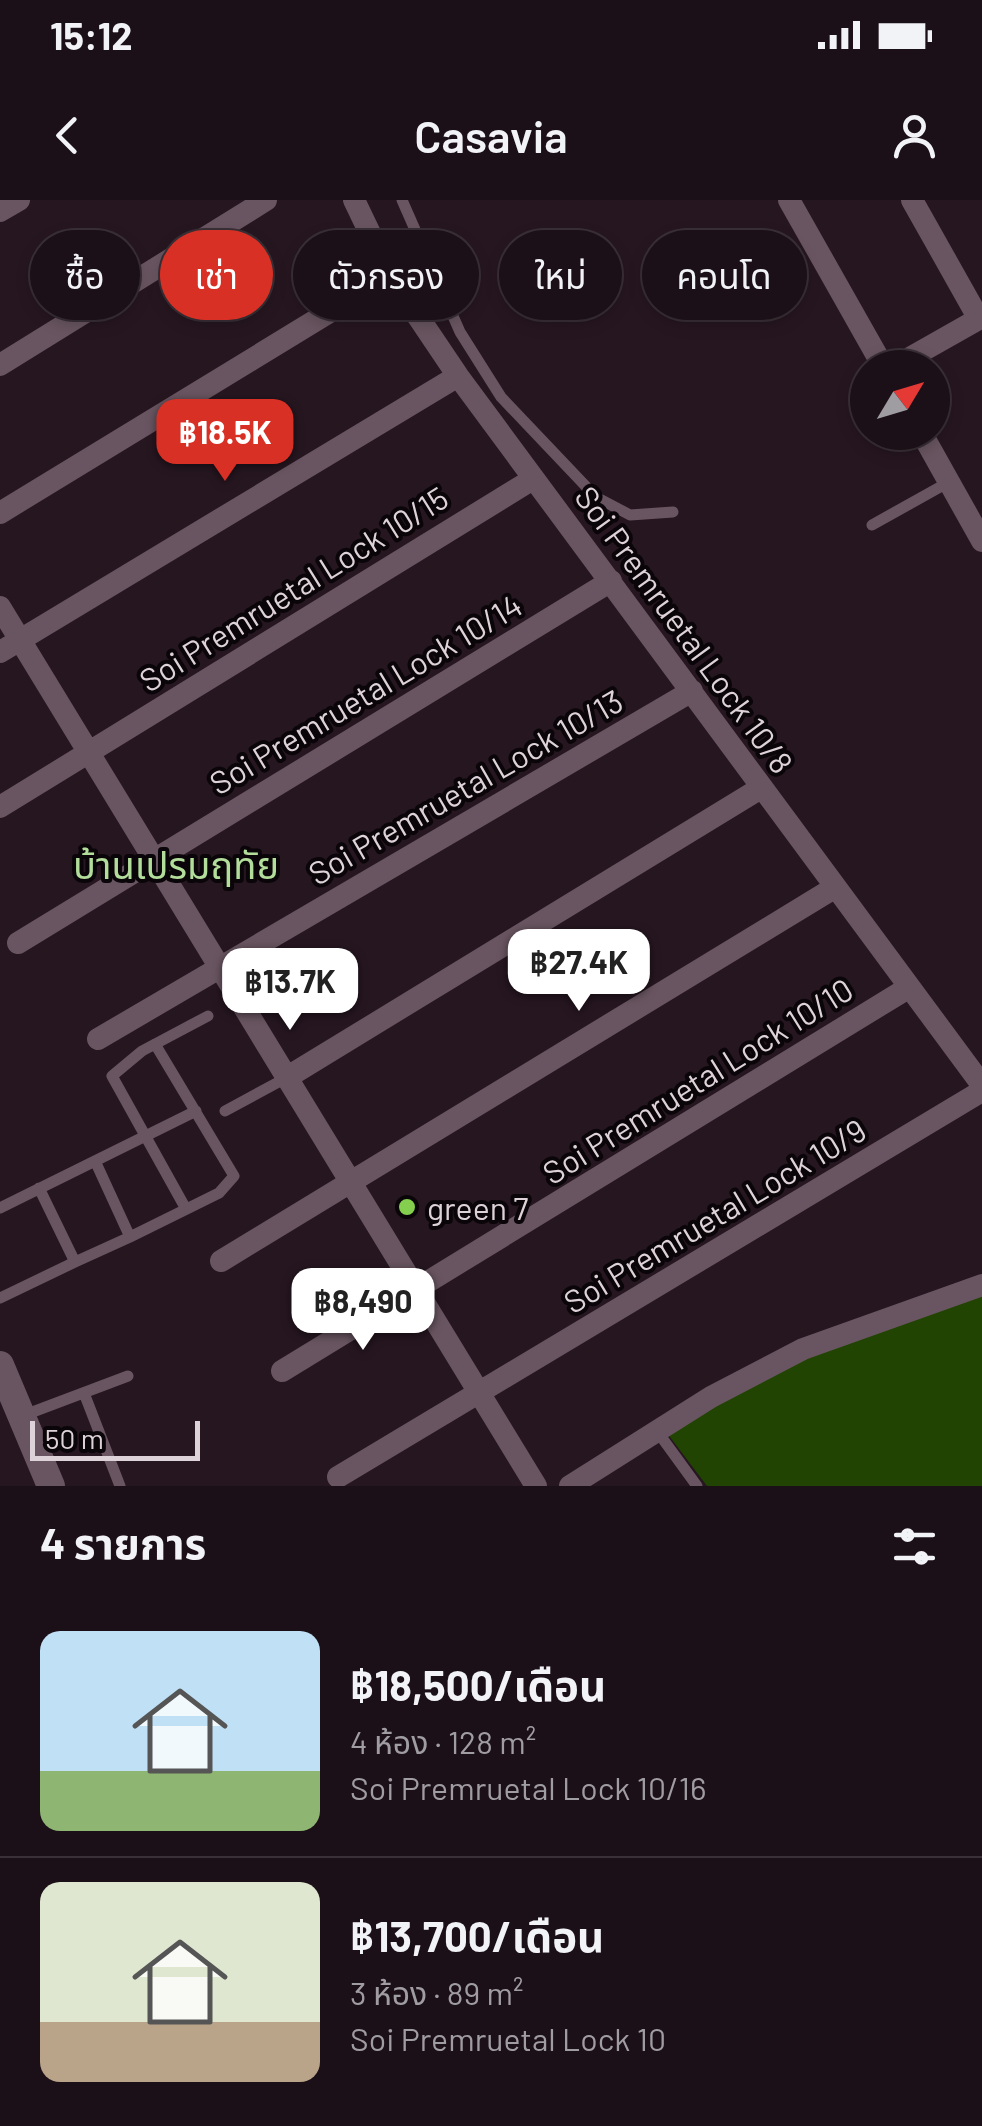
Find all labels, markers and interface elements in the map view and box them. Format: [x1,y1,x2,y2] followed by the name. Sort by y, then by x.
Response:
[50,12,133,58] text: 15:12
[40,108,95,163] icon: back
[414,108,568,162] text: Casavia
[887,108,942,163] icon: person
[30,230,140,320] chip: ซื้อ
[160,230,273,320] chip: เช่า
[293,230,479,320] chip: ตัวกรอง
[499,230,622,320] chip: ใหม่
[642,230,807,320] chip: คอนโด
[850,350,950,450] north arrow
[850,350,950,450] map controls
[144,399,306,484] pin: ฿18.5K
[178,412,272,450] text: ฿18.5K
[132,477,454,699] street label: Soi Premruetal Lock 10/15
[568,478,802,780] street label: Soi Premruetal Lock 10/8
[202,585,528,801] street label: Soi Premruetal Lock 10/14
[301,680,629,892] street label: Soi Premruetal Lock 10/13
[73,841,279,887] district label: บ้านเปรมฤทัย
[498,929,660,1014] pin: ฿27.4K
[530,942,628,980] text: ฿27.4K
[209,948,371,1033] pin: ฿13.7K
[244,961,336,999] text: ฿13.7K
[535,969,859,1191] street label: Soi Premruetal Lock 10/10
[556,1110,872,1320] street label: Soi Premruetal Lock 10/9
[427,1188,529,1226] place label: green 7
[396,1196,418,1218] marker: green 7
[282,1268,444,1353] pin: ฿8,490
[314,1281,412,1319] text: ฿8,490
[30,1416,200,1460] scale bar
[45,1421,104,1455] text: 50 m
[40,1517,206,1567] text: 4 รายการ
[887,1519,942,1574] icon: filters
[350,1659,606,1709] text: ฿18,500/เดือน
[120,1671,240,1791] icon: home
[350,1722,536,1760] text: 4 ห้อง · 128 m²
[350,1768,706,1806] text: Soi Premruetal Lock 10/16
[350,1910,604,1960] text: ฿13,700/เดือน
[120,1922,240,2042] icon: home
[350,1973,523,2011] text: 3 ห้อง · 89 m²
[350,2019,666,2057] text: Soi Premruetal Lock 10

